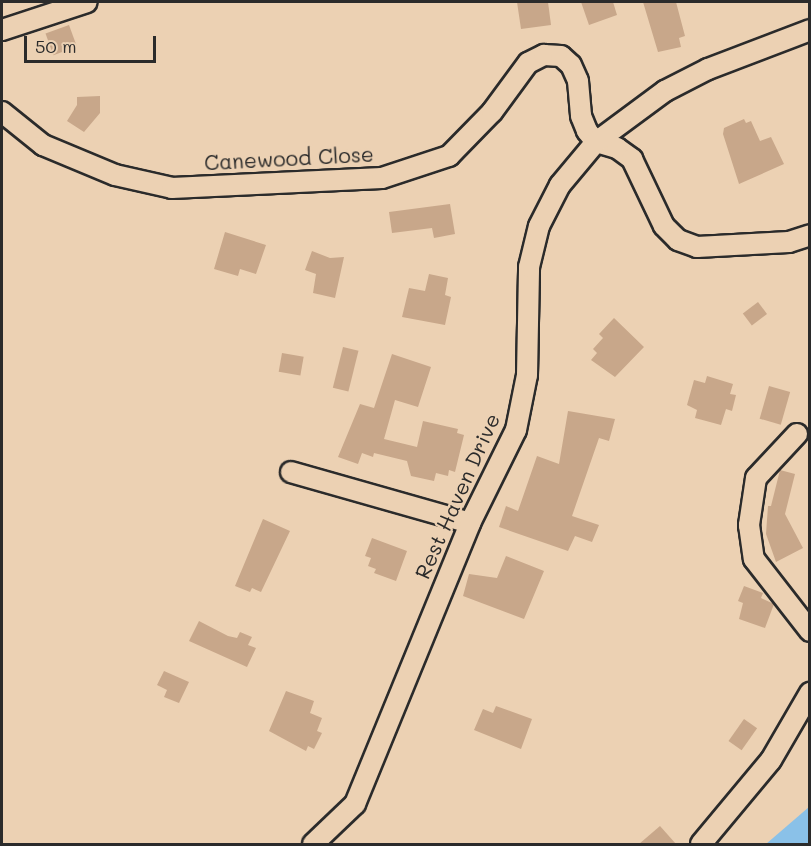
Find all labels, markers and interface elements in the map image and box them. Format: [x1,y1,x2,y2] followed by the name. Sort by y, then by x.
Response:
[27,24,159,62] scale bar
[35,34,77,58] text: 50 m
[204,141,374,175] street label: Canewood Close
[409,409,505,583] street label: Rest Haven Drive

